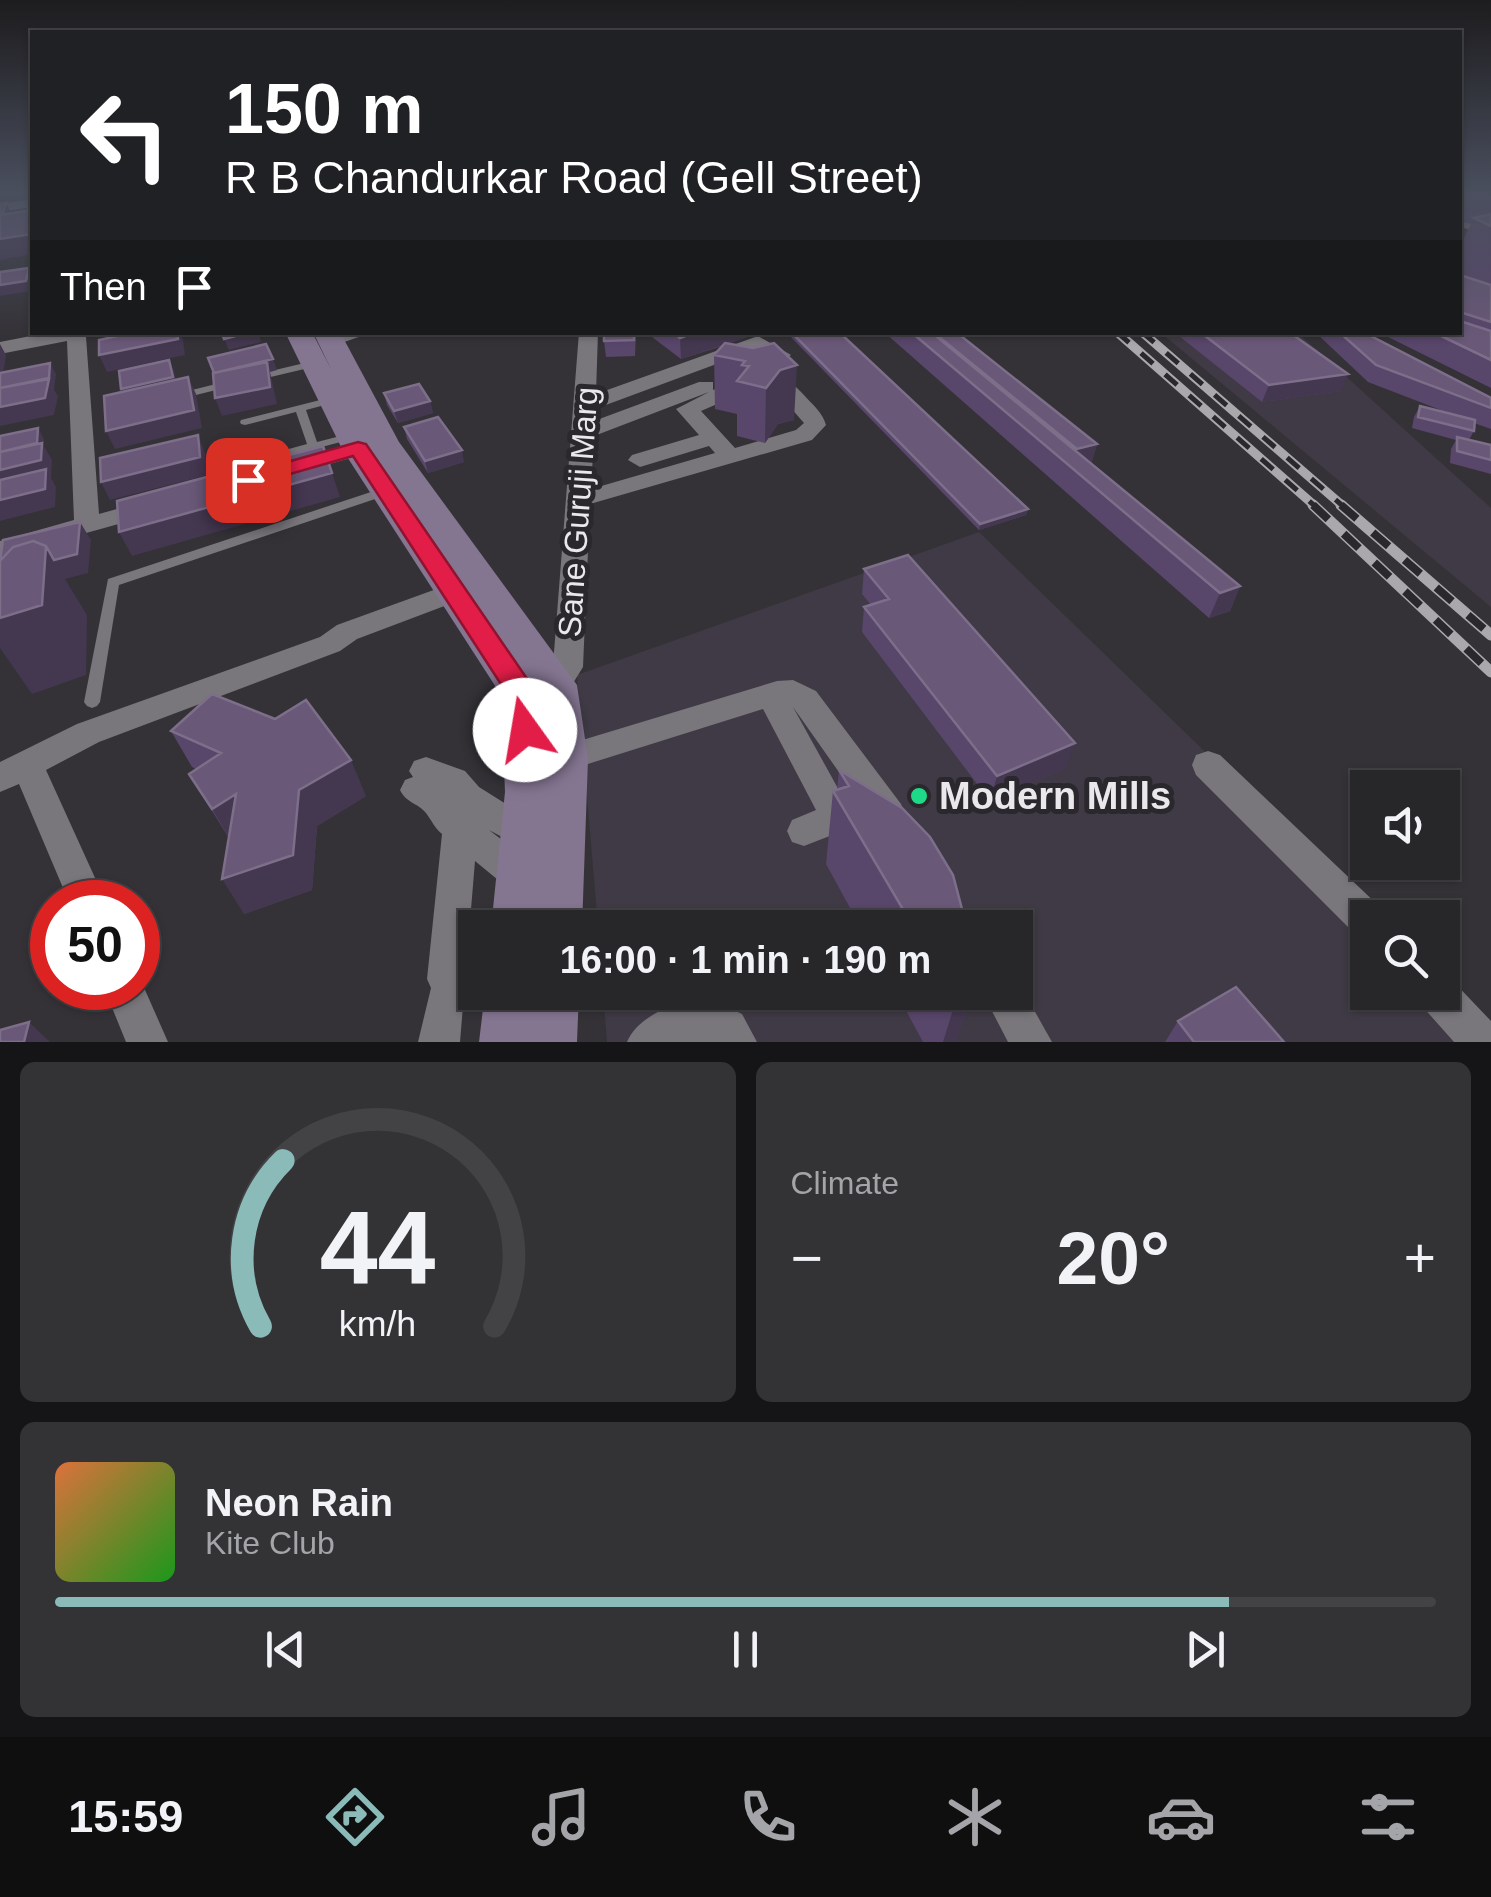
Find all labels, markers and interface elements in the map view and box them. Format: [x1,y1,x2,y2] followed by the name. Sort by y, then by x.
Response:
[60,70,190,200] icon: left
[225,70,423,148] text: 150 m
[225,152,923,203] text: R B Chandurkar Road (Gell Street)
[167,260,222,315] icon: arrive
[60,266,147,308] text: Then
[551,386,605,638] street label: Sane Guruji Marg
[206,438,291,523] pin
[221,453,276,508] icon: arrive
[473,678,577,782] position arrow
[1350,770,1460,1010] map controls
[1350,770,1460,880] button: sound
[939,775,1171,817] place label: Modern Mills
[908,785,930,807] marker: Modern Mills
[30,880,160,1010] speed limit sign: 50
[1350,900,1460,1010] button: search
[560,939,931,981] text: 16:00 · 1 min · 190 m
[791,1165,899,1201] text: Climate
[320,1190,436,1306] text: 44
[1057,1216,1170,1300] text: 20°
[791,1227,823,1289] text: −
[1404,1227,1436,1289] text: +
[339,1304,416,1344] text: km/h
[205,1482,393,1524] text: Neon Rain
[205,1525,335,1561] text: Kite Club
[258,1622,313,1677] icon: previous
[718,1622,773,1677] icon: pause
[1178,1622,1233,1677] icon: next
[320,1782,390,1852] icon: directions
[526,1782,596,1852] icon: music
[733,1782,803,1852] icon: phone
[940,1782,1010,1852] icon: climate
[1146,1782,1216,1852] icon: car
[1353,1782,1423,1852] icon: filters
[68,1791,183,1842] text: 15:59

